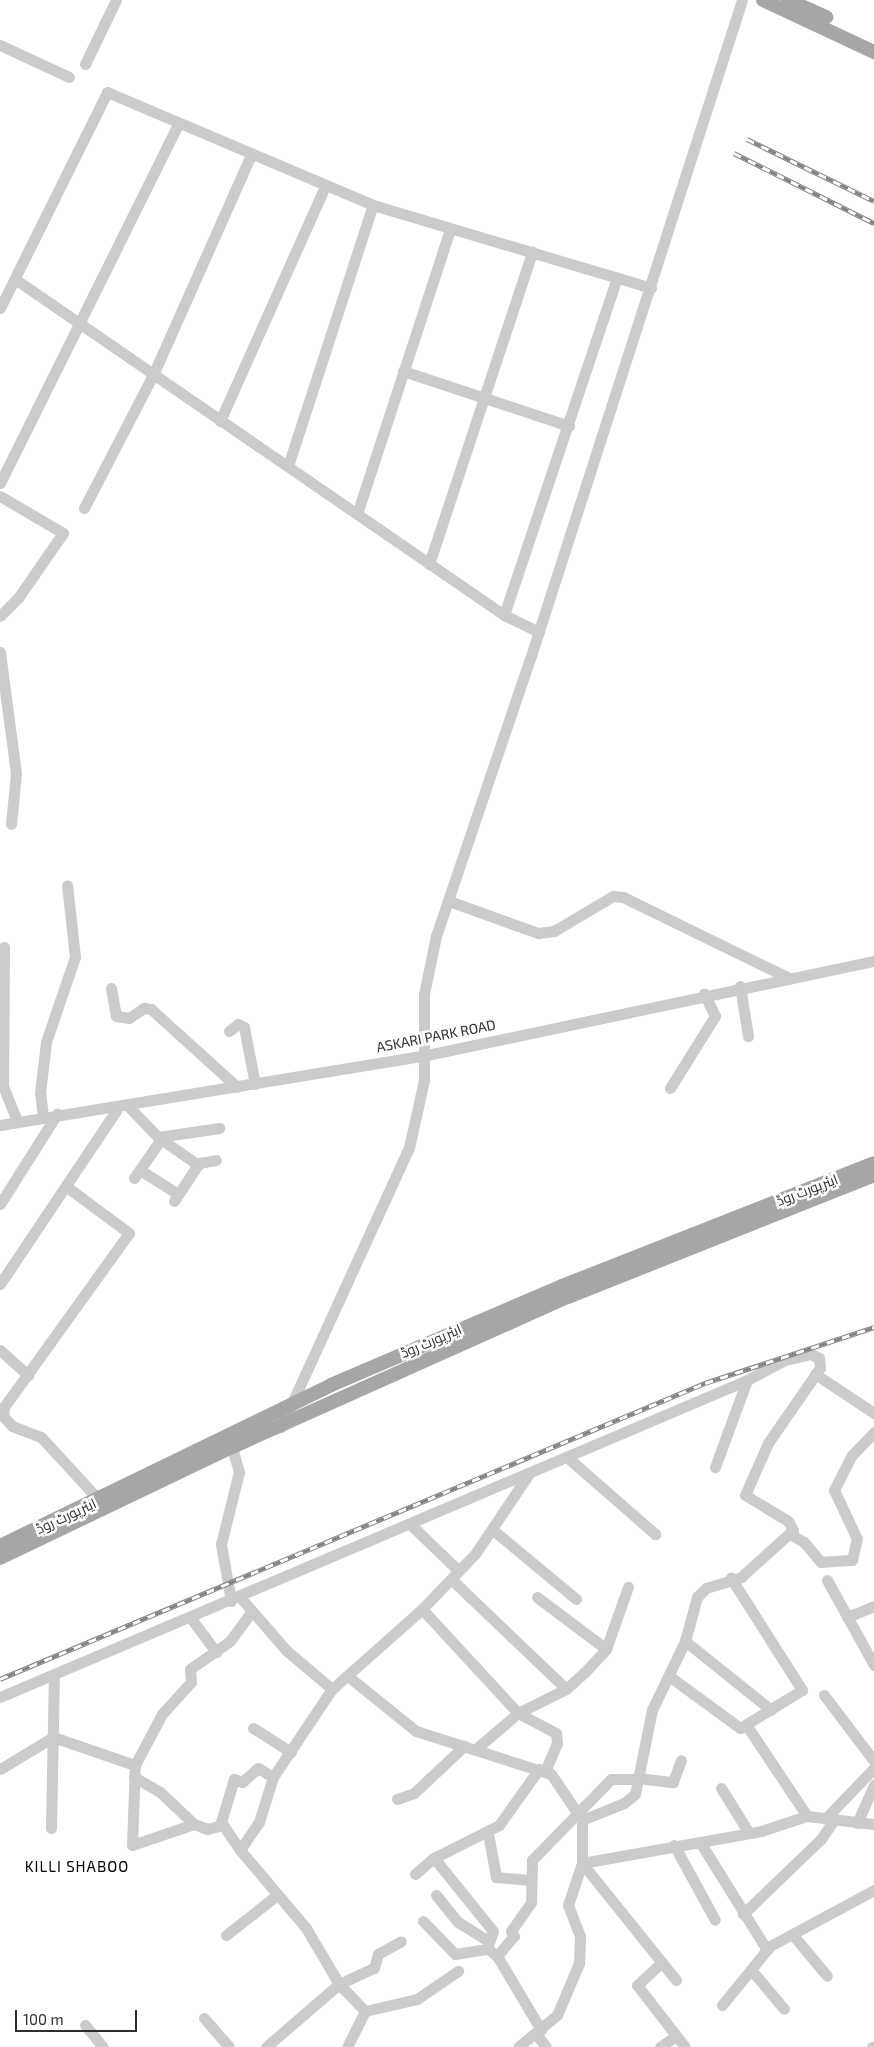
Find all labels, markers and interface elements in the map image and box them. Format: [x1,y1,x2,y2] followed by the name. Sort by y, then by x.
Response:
[375,1016,497,1056] street label: ASKARI PARK ROAD
[774,1171,840,1209] street label: ایئرپورٹ روڈ
[398,1321,464,1361] street label: ایئرپورٹ روڈ
[33,1495,99,1537] street label: ایئرپورٹ روڈ
[23,1858,131,1876] district label: KILLI SHABOO
[18,2000,140,2032] scale bar
[23,2010,64,2028] text: 100 m

